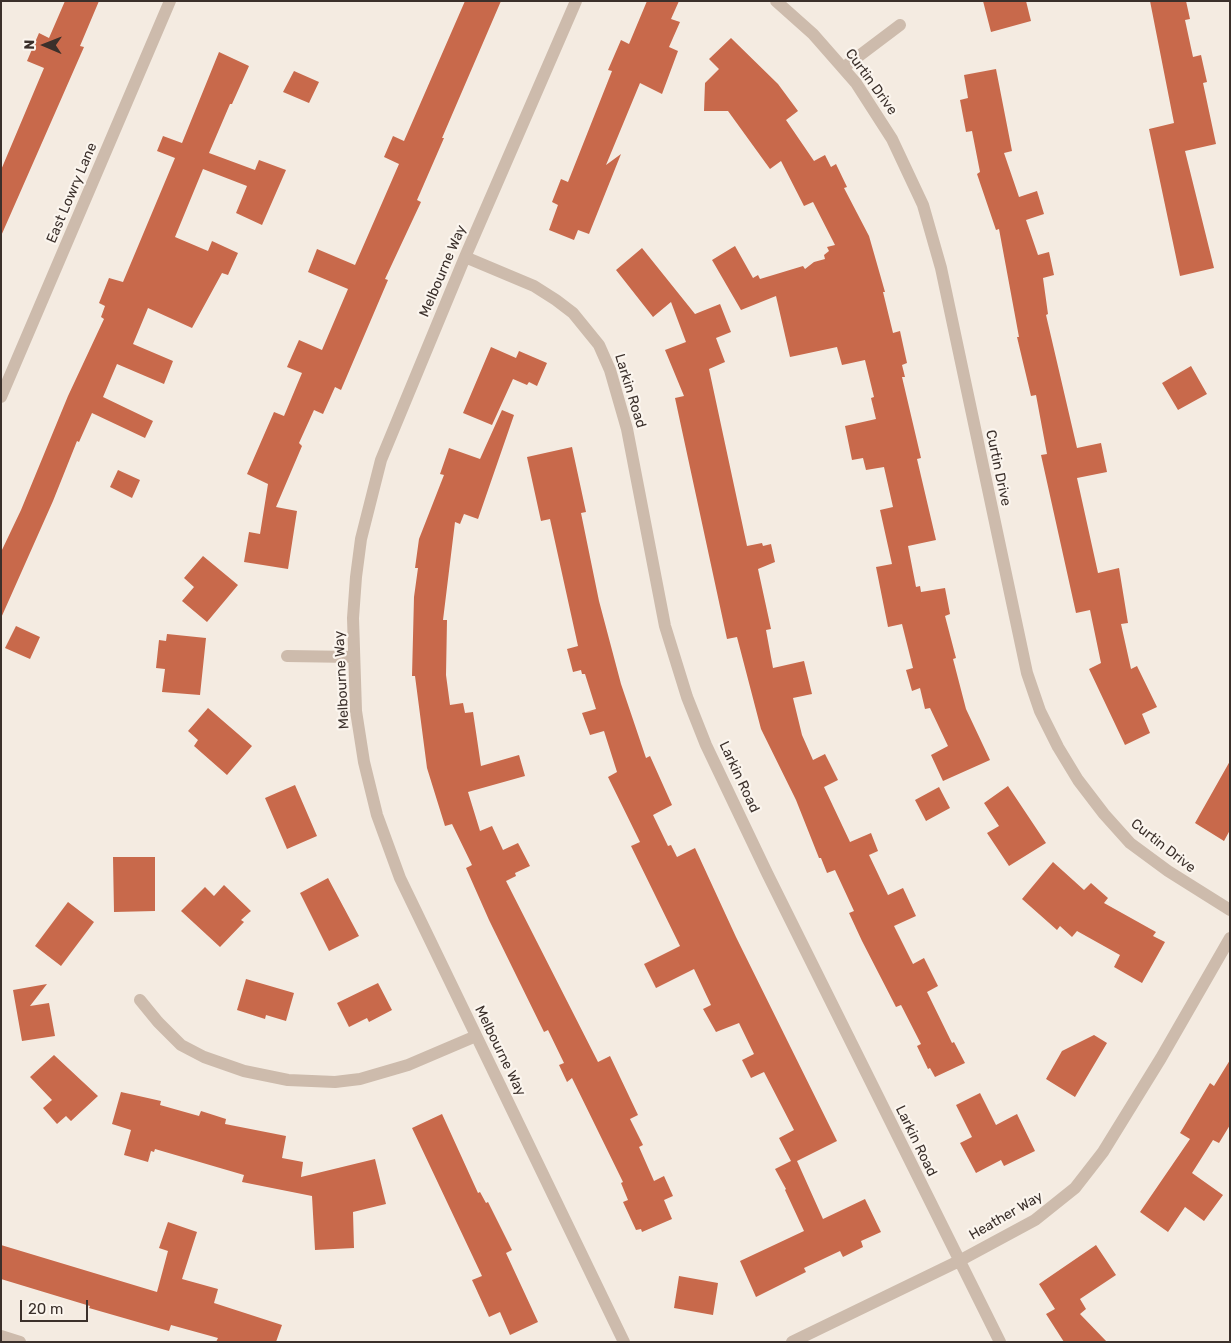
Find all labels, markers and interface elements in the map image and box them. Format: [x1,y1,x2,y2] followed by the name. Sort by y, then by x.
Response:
[20,20,70,70] north arrow
[21,40,38,50] text: N
[841,46,901,118] street label: Curtin Drive
[43,140,101,246] street label: East Lowry Lane
[416,222,470,320] street label: Melbourne Way
[611,352,649,430] street label: Larkin Road
[982,428,1014,508] street label: Curtin Drive
[331,630,353,730] street label: Melbourne Way
[715,739,763,815] street label: Larkin Road
[1127,816,1199,876] street label: Curtin Drive
[471,1003,529,1099] street label: Melbourne Way
[892,1103,940,1179] street label: Larkin Road
[966,1188,1046,1244] street label: Heather Way
[22,1290,90,1322] scale bar
[28,1300,63,1318] text: 20 m

